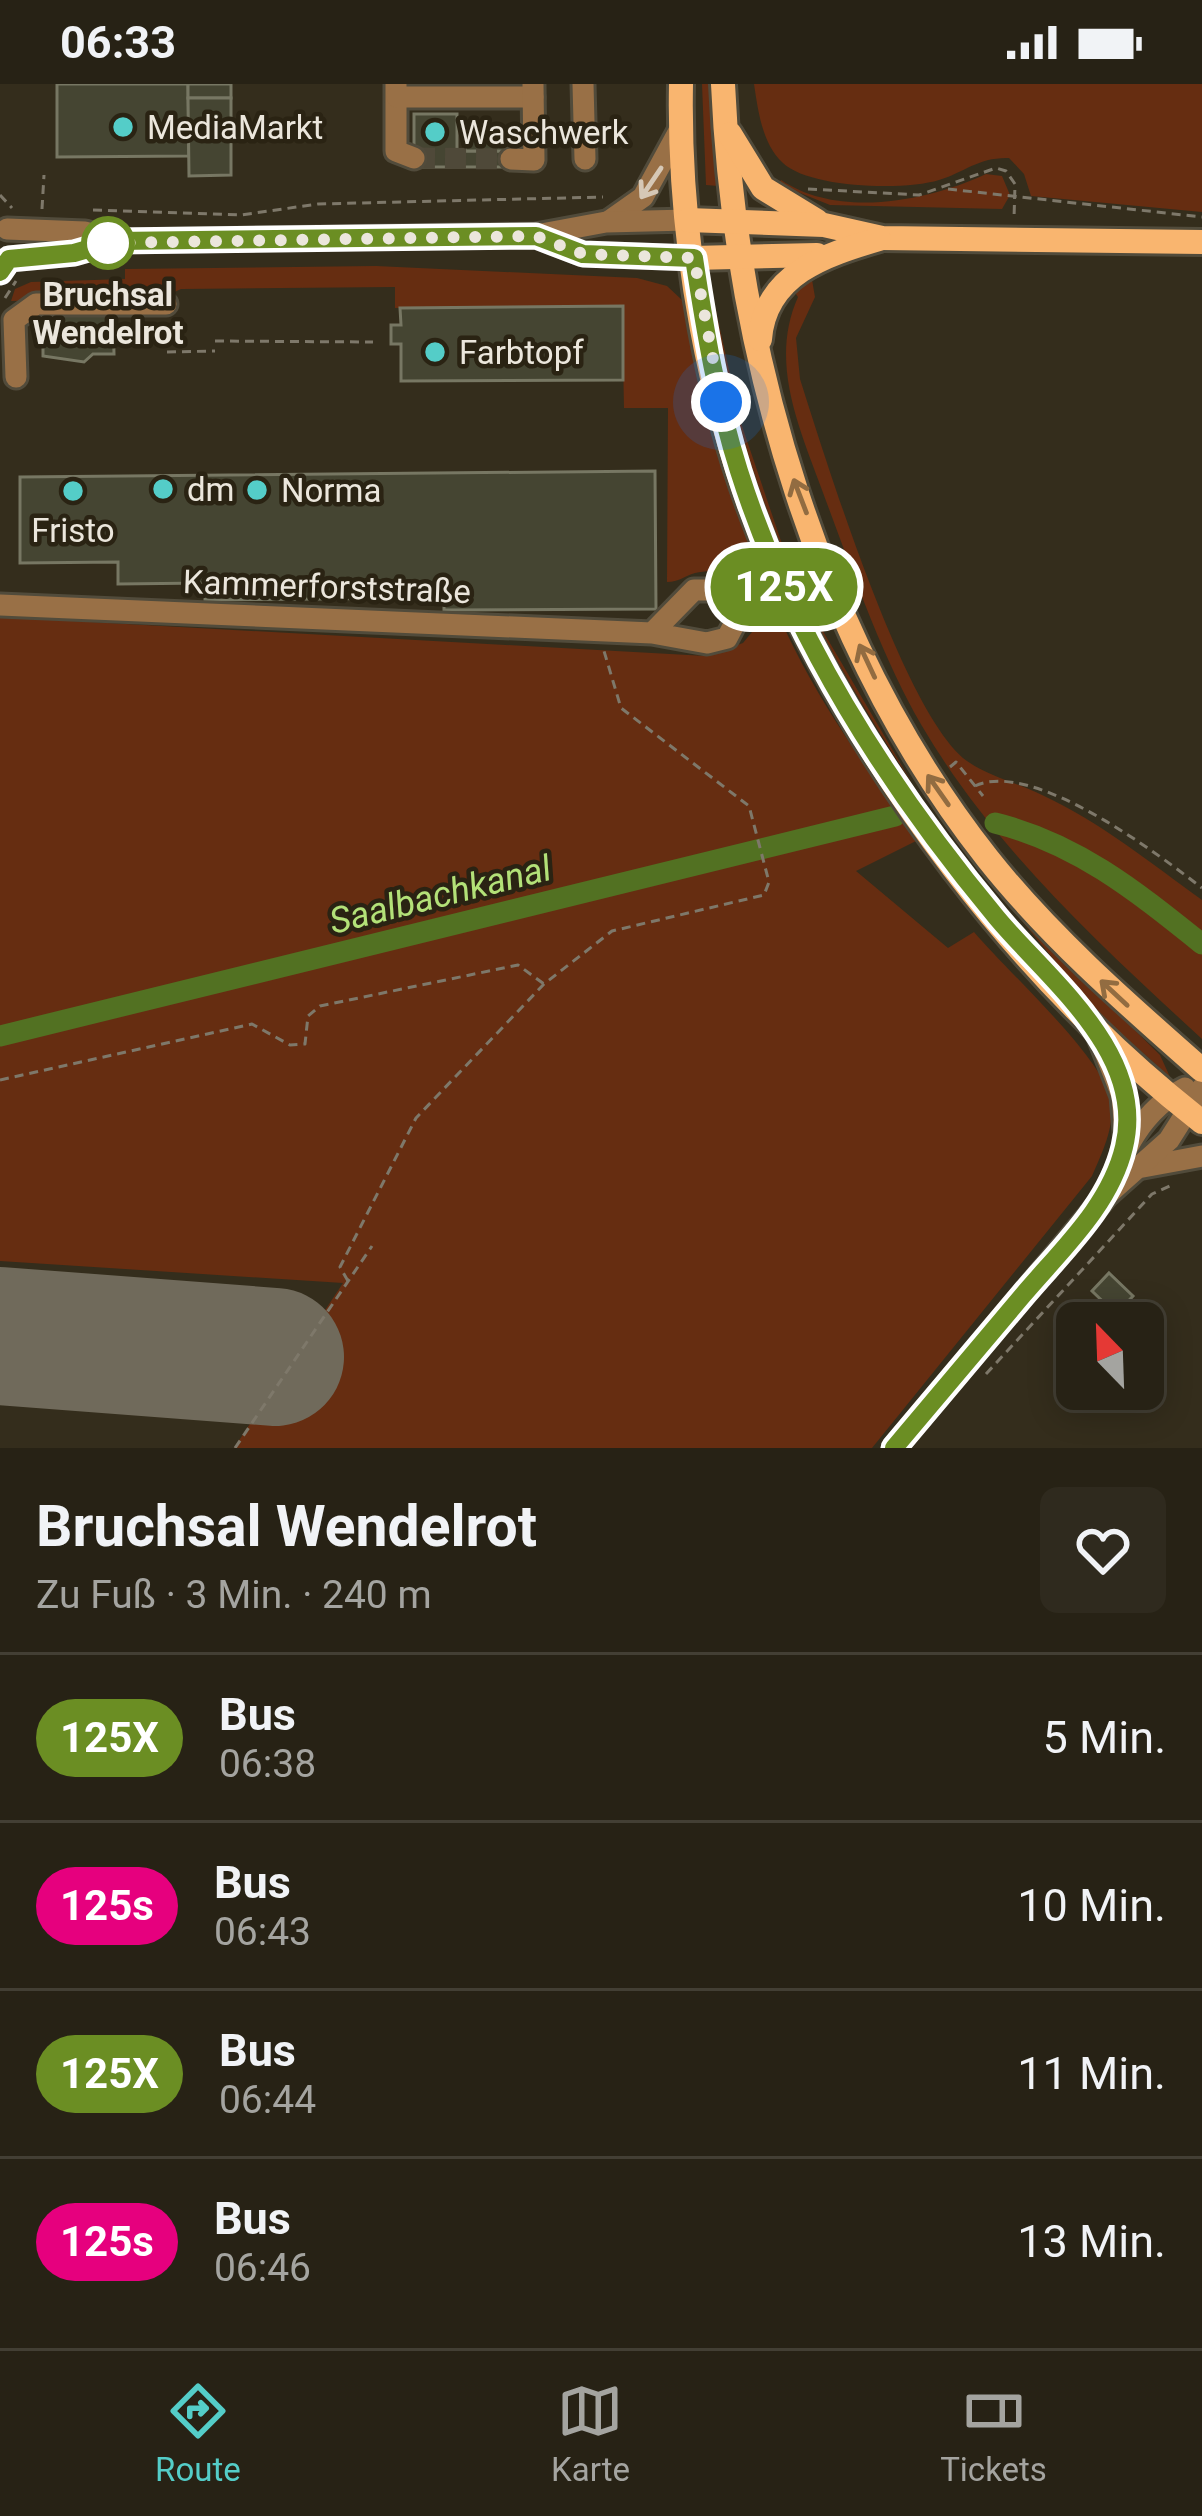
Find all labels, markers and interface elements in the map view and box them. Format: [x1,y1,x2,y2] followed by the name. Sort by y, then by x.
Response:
[60,16,176,69] text: 06:33
[147,108,323,147] place label: MediaMarkt
[459,113,629,152] place label: Waschwerk
[110,114,136,140] marker: MediaMarkt
[422,119,448,145] marker: Waschwerk
[638,165,663,199] one-way arrow
[83,218,133,268] marker: Bruchsal Wendelrot
[32,275,184,352] place label: Bruchsal Wendelrot
[459,333,584,372] place label: Farbtopf
[422,339,448,365] marker: Farbtopf
[691,372,751,432] your location
[187,470,235,509] place label: dm
[281,471,381,510] place label: Norma
[150,476,176,502] marker: dm
[244,477,270,503] marker: Norma
[60,478,86,504] marker: Fristo
[788,479,810,516] one-way arrow
[31,511,115,550] place label: Fristo
[700,548,868,626] line badge: 125X
[182,562,472,611] street label: Kammerforststraße
[735,562,833,611] text: 125X
[855,644,877,680] one-way arrow
[926,773,951,807] one-way arrow
[325,847,556,943] water label: Saalbachkanal
[1100,979,1130,1007] one-way arrow
[1056,1302,1164,1410] north arrow
[1056,1302,1164,1410] map controls
[1040,1487,1166,1613] button: heart
[36,1493,537,1560] text: Bruchsal Wendelrot
[36,1572,432,1618] text: Zu Fuß · 3 Min. · 240 m
[219,1688,296,1741] text: Bus
[1043,1711,1166,1764] text: 5 Min.
[60,1713,159,1762] text: 125X
[219,1741,316,1787] text: 06:38
[214,1856,291,1909] text: Bus
[1017,1879,1166,1932] text: 10 Min.
[60,1881,154,1930] text: 125s
[214,1909,311,1955] text: 06:43
[219,2024,296,2077] text: Bus
[1017,2047,1166,2100] text: 11 Min.
[60,2049,159,2098] text: 125X
[219,2077,316,2123] text: 06:44
[214,2192,291,2245] text: Bus
[1017,2215,1166,2268] text: 13 Min.
[60,2217,154,2266] text: 125s
[214,2245,311,2291] text: 06:46
[155,2378,241,2489] tab: Route
[551,2378,630,2489] tab: Karte
[940,2378,1047,2489] tab: Tickets

